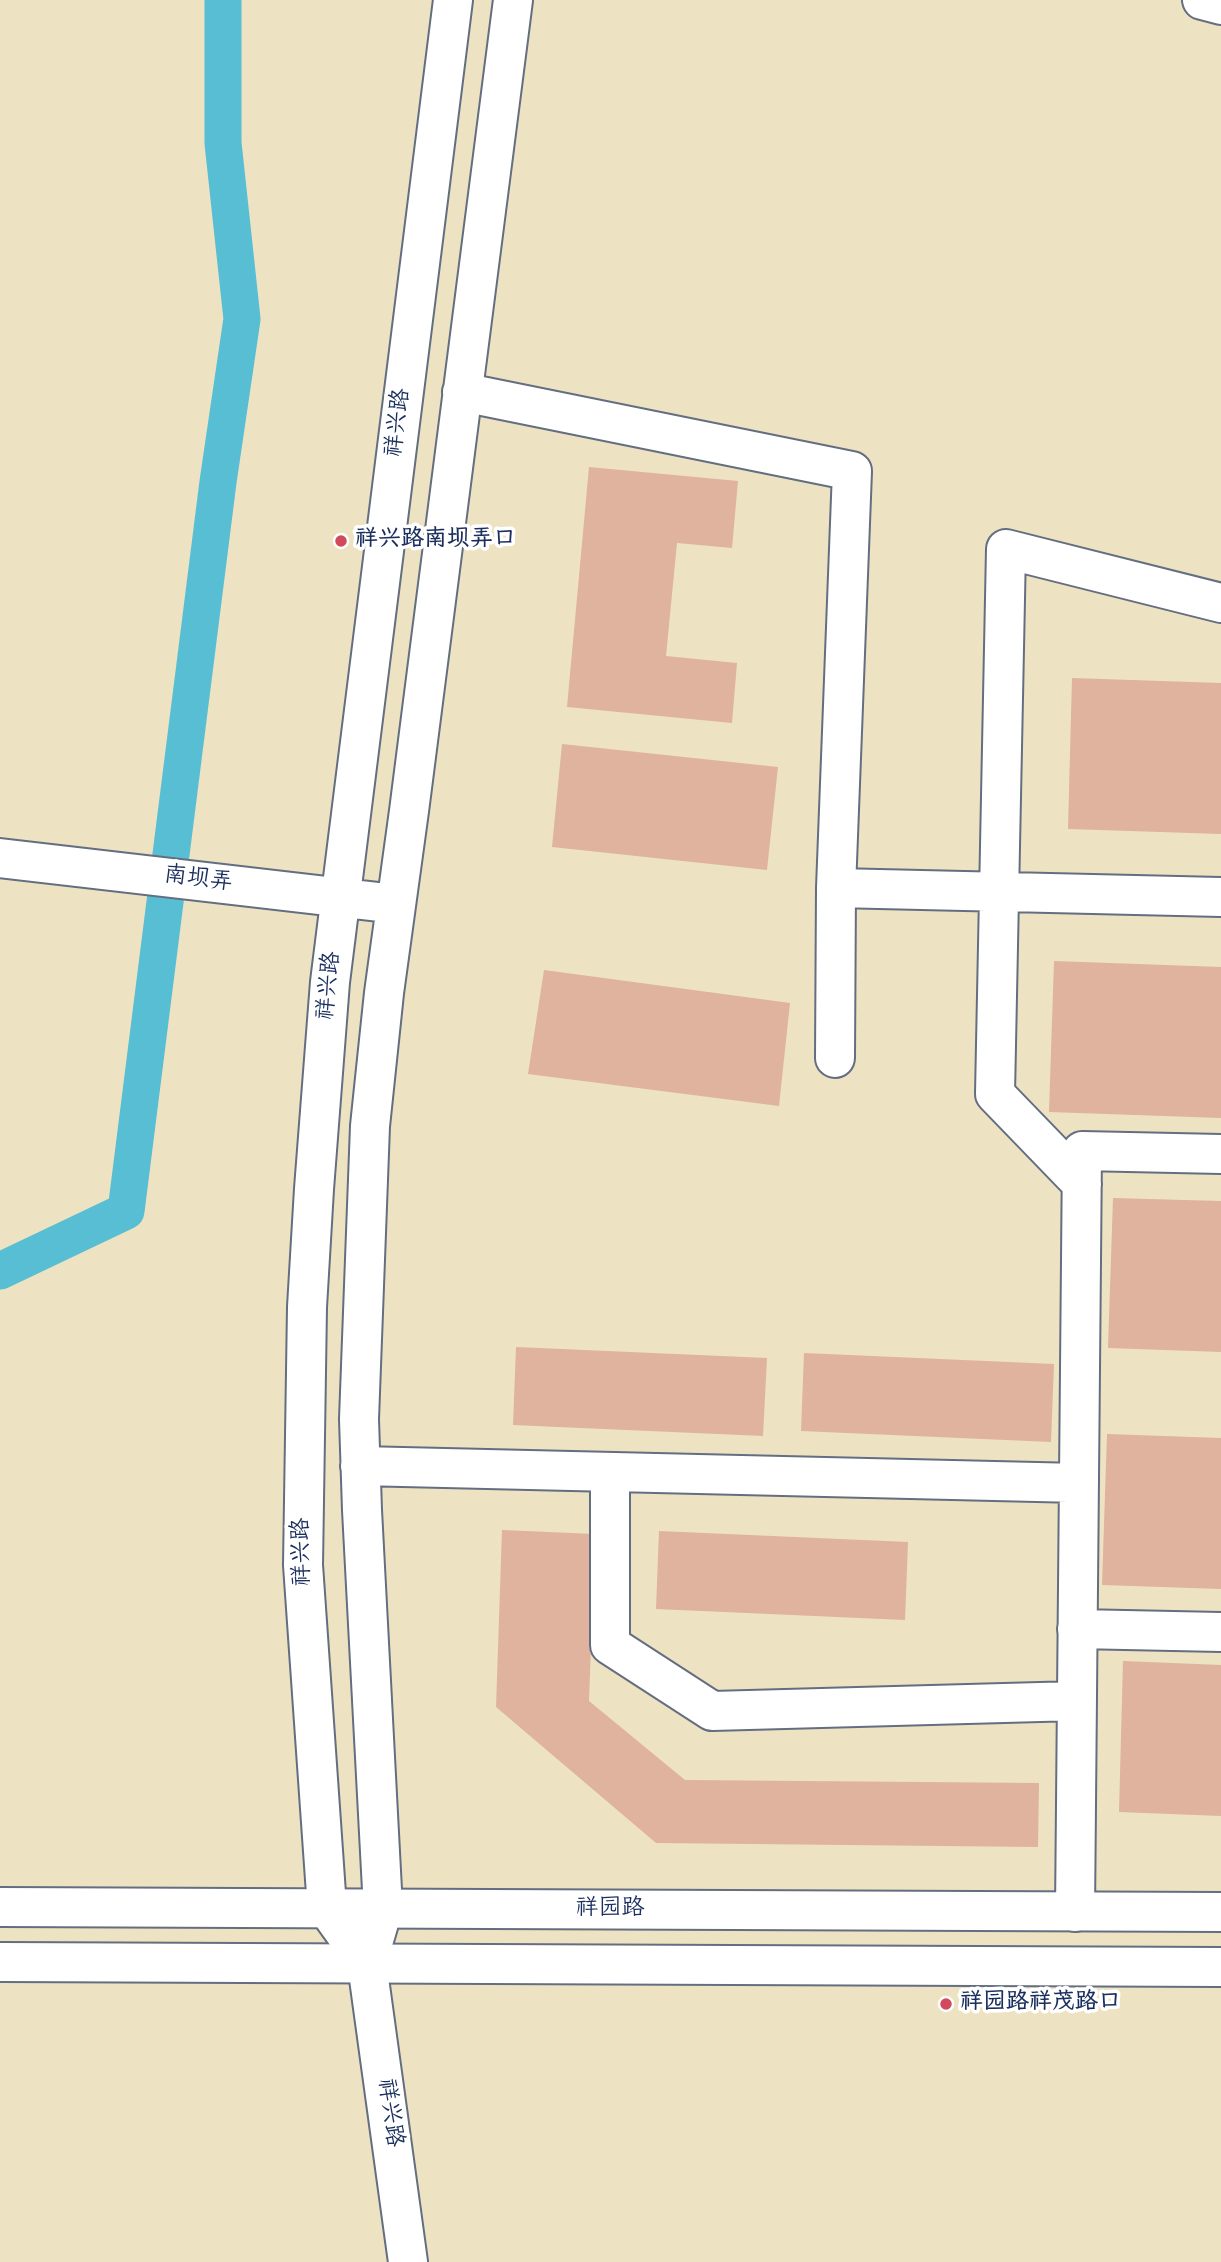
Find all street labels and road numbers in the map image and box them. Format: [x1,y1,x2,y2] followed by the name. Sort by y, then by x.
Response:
[382,387,418,459] street label: 祥兴路
[162,863,234,899] street label: 南坝弄
[314,950,348,1022] street label: 祥兴路
[290,1517,318,1587] street label: 祥兴路
[576,1896,644,1924] street label: 祥园路
[370,2077,406,2149] street label: 祥兴路

